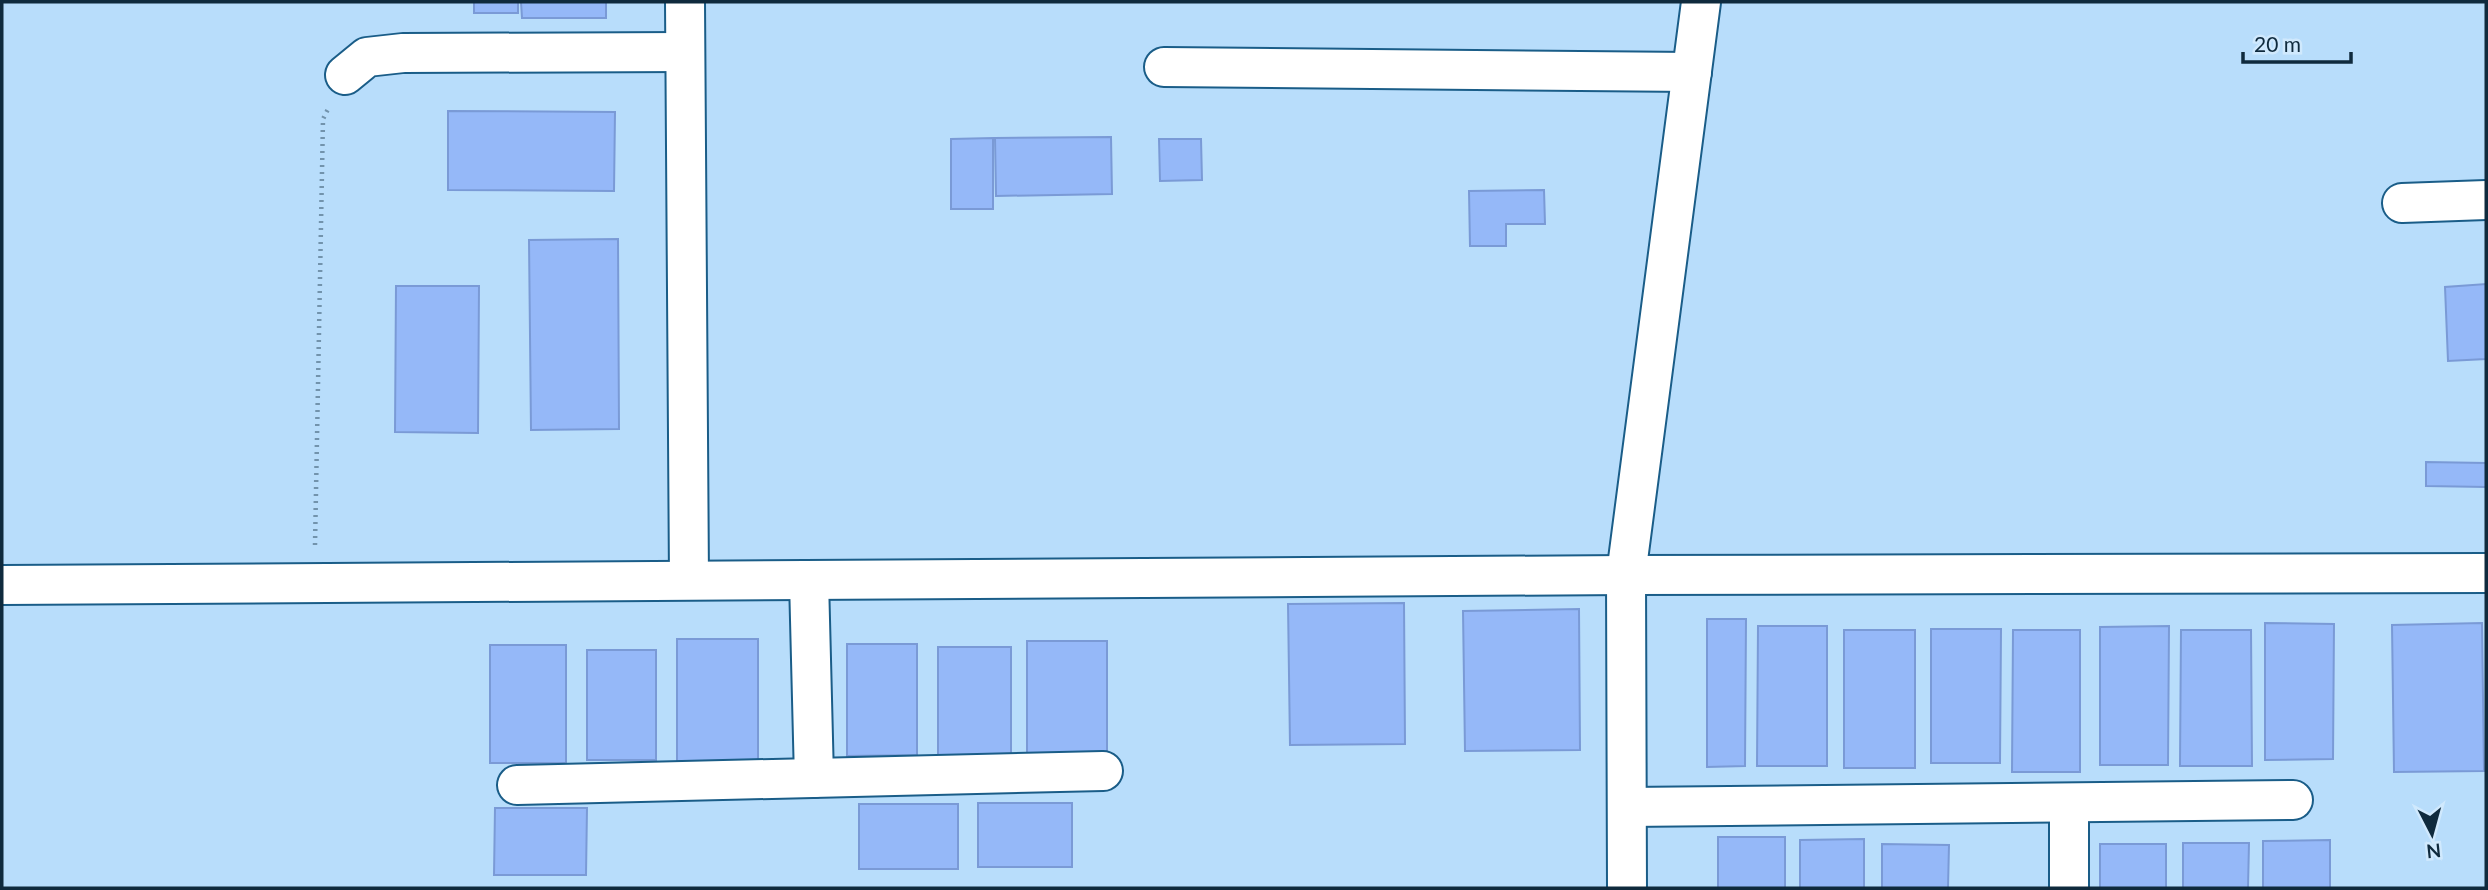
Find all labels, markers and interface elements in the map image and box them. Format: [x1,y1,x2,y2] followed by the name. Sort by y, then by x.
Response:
[2243,21,2352,65] scale bar
[2254,31,2301,56] text: 20 m
[2397,799,2467,869] north arrow
[2425,839,2442,864] text: N

